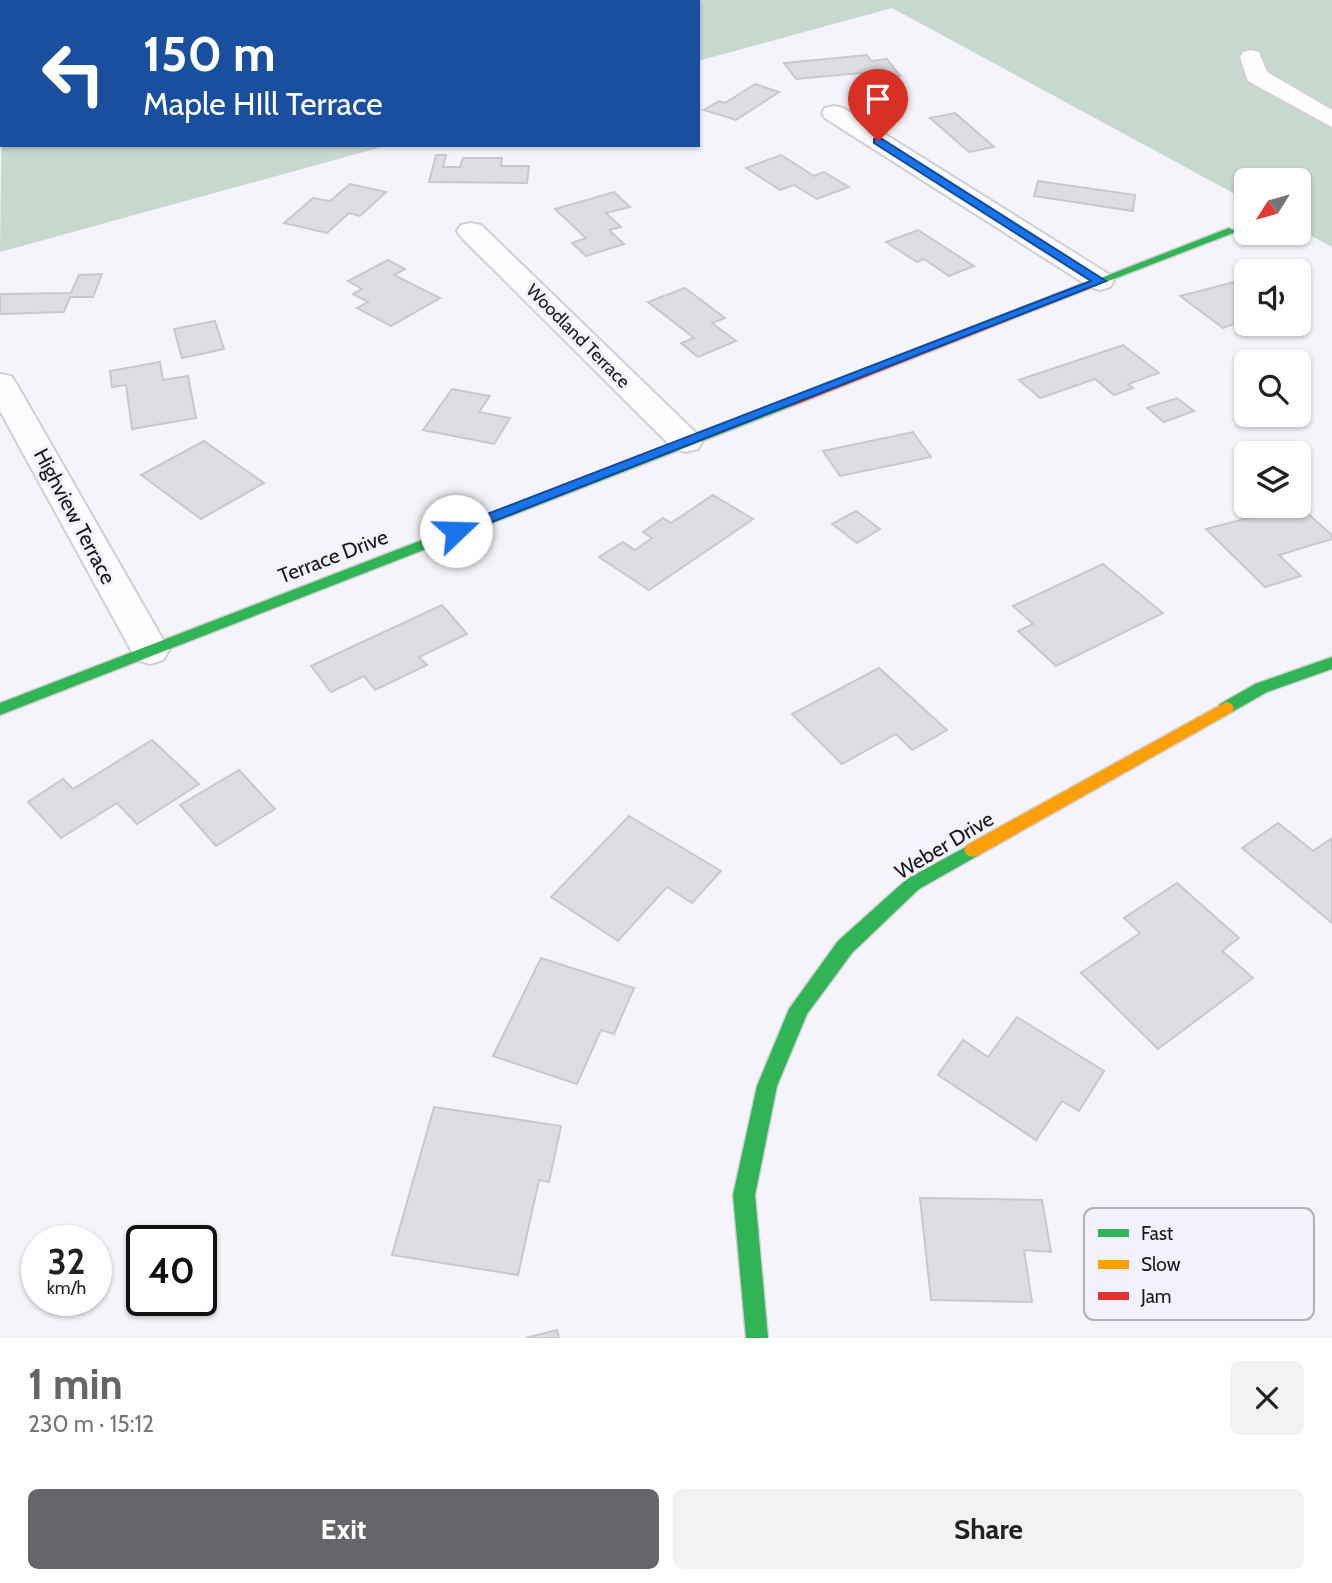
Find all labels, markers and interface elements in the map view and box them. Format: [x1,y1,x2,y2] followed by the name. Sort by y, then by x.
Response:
[143,24,276,83] text: 150 m
[28,28,119,119] icon: left
[848,69,908,141] pin
[859,80,897,118] icon: arrive
[143,84,383,123] text: Maple HIll Terrace
[1234,168,1311,245] north arrow
[1234,168,1311,518] map controls
[1234,259,1311,336] button: sound
[522,280,634,392] street label: Woodland Terrace
[1234,350,1311,427] button: search
[1234,441,1311,518] button: layers
[29,444,121,588] street label: Highview Terrace
[419,494,493,568] position arrow
[275,524,392,588] street label: Terrace Drive
[890,806,998,884] street label: Weber Drive
[1084,1208,1314,1320] legend
[1141,1222,1174,1245] text: Fast
[126,1225,217,1316] speed limit sign: 40
[48,1240,85,1283] text: 32
[1141,1253,1181,1276] text: Slow
[47,1277,86,1299] text: km/h
[1140,1285,1171,1308] text: Jam
[28,1358,123,1410] text: 1 min
[1230,1361,1304,1435] button: close
[28,1410,154,1438] text: 230 m · 15:12
[28,1489,659,1569] button: Exit
[673,1489,1304,1569] button: Share

